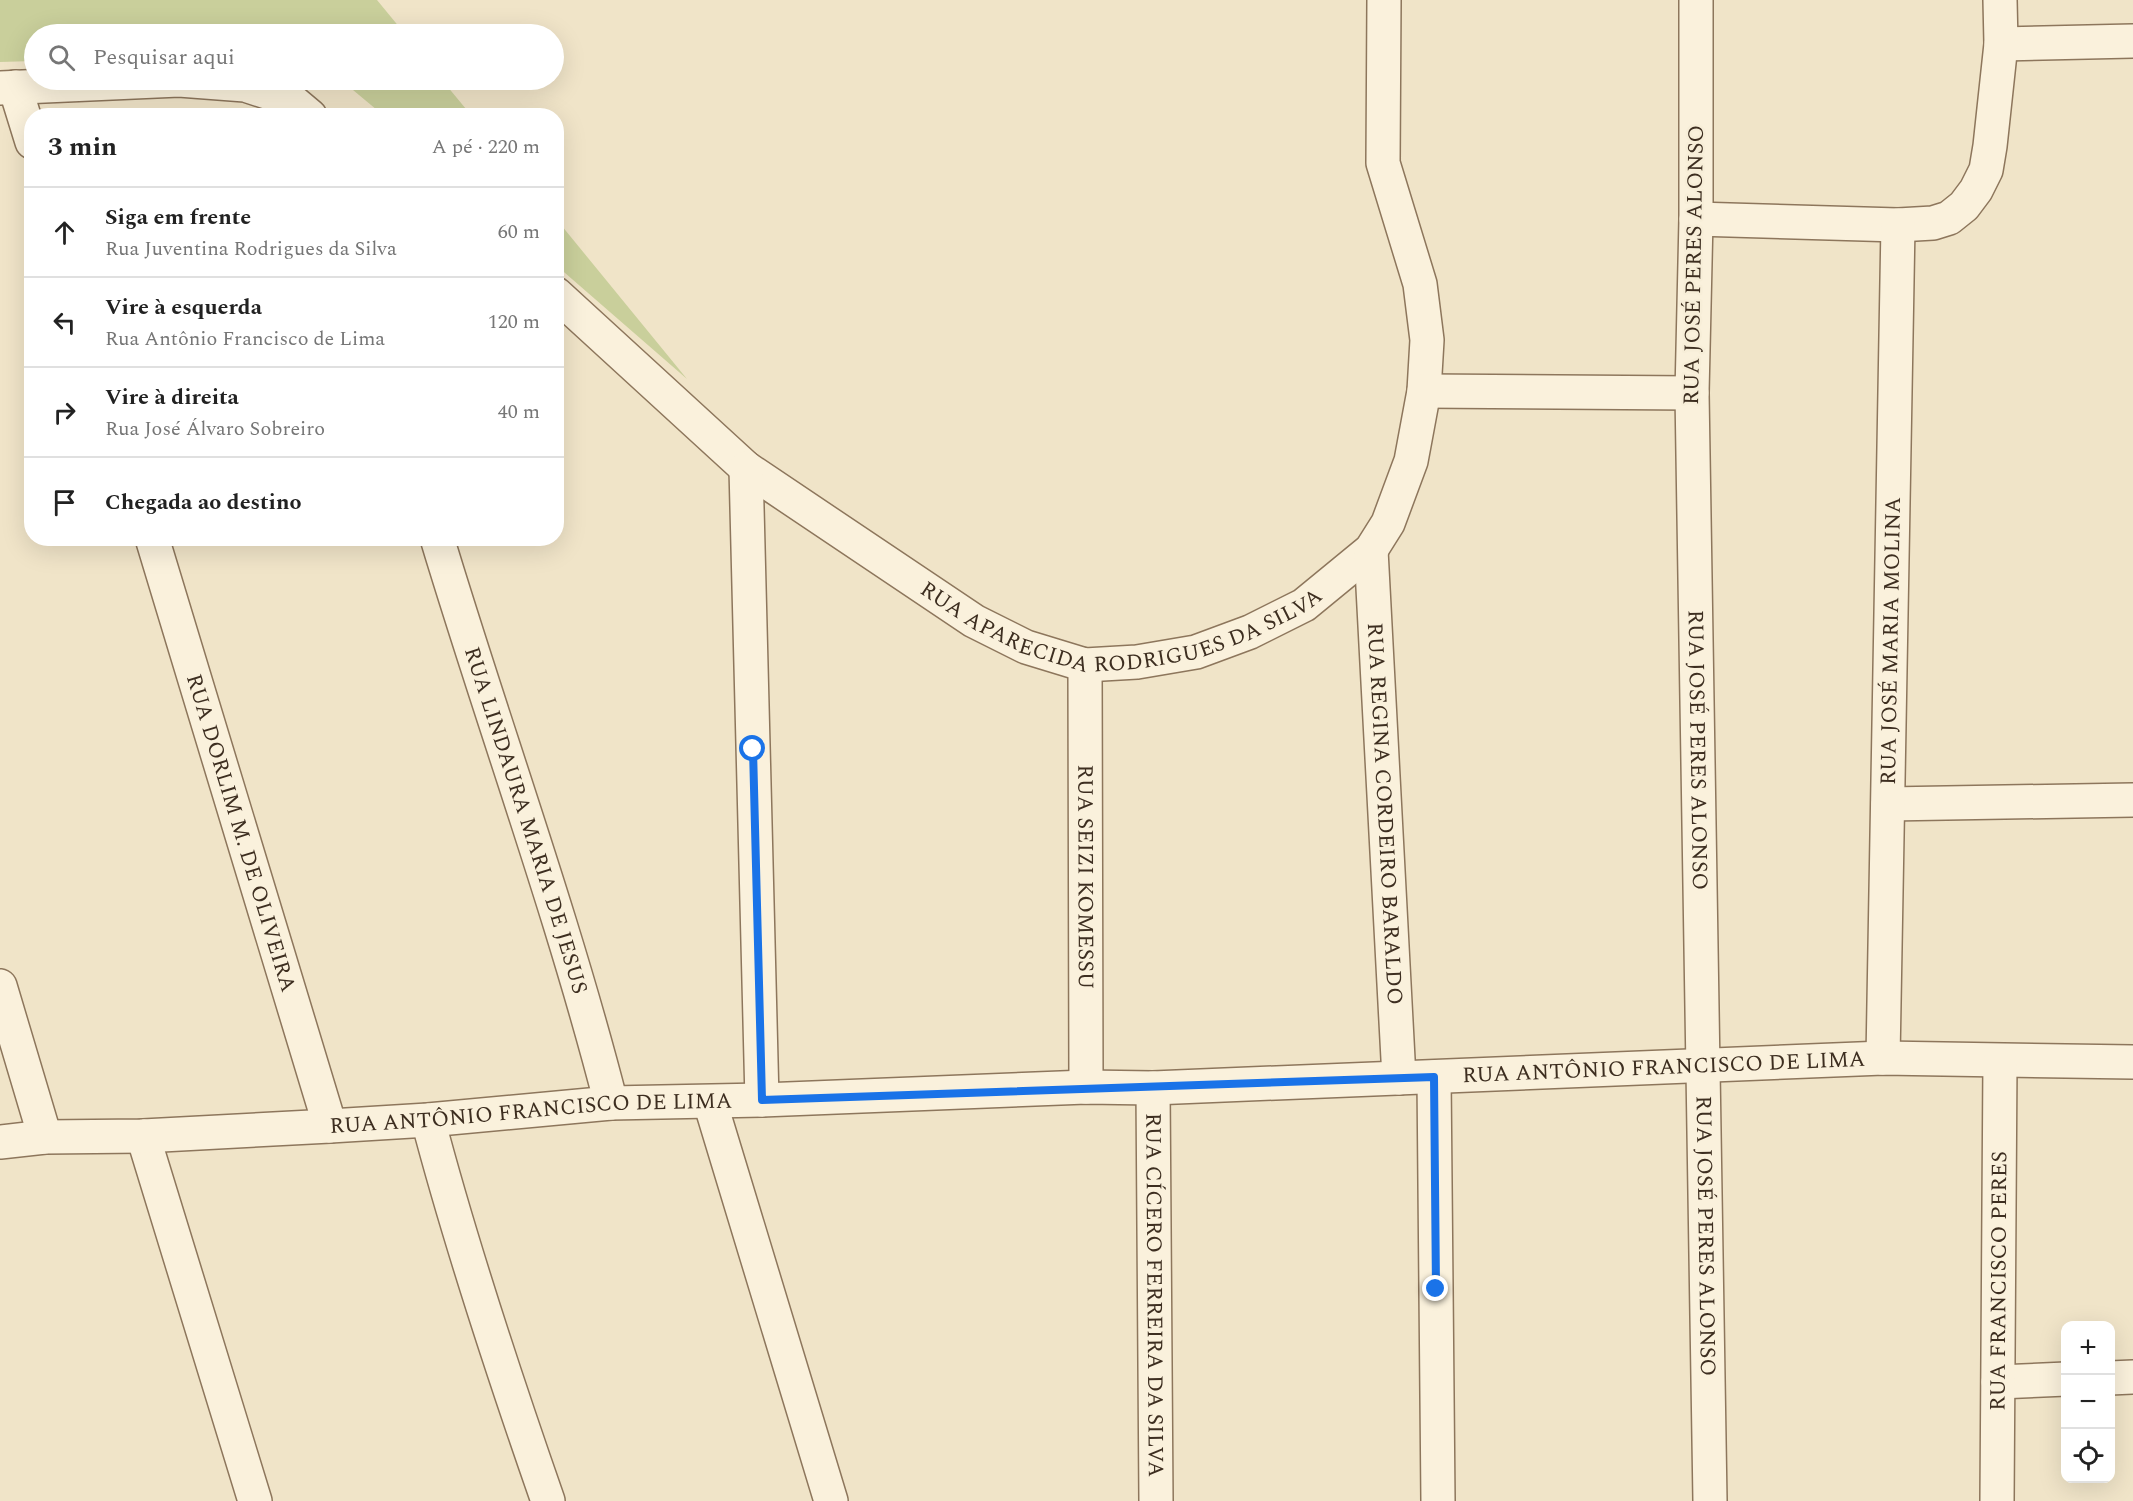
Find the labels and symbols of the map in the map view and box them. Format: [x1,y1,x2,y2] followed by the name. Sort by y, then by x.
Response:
[1675,124,1713,406] street label: RUA JOSÉ PERES ALONSO
[1871,497,1910,785] street label: RUA JOSÉ MARIA MOLINA
[904,566,1336,600] street label: RUA APARECIDA RODRIGUES DA SILVA
[913,573,1330,682] text: RUA APARECIDA RODRIGUES DA SILVA
[1679,609,1717,891] street label: RUA JOSÉ PERES ALONSO
[1358,622,1412,1006] street label: RUA REGINA CORDEIRO BARALDO
[455,642,597,998] street label: RUA LINDAURA MARIA DE JESUS
[177,670,305,996] street label: RUA DORLIM M. DE OLIVEIRA
[739,735,765,761] route start
[1069,764,1102,990] street label: RUA SEIZI KOMESSU
[1461,1042,1866,1092] street label: RUA ANTÔNIO FRANCISCO DE LIMA
[329,1084,733,1142] street label: RUA ANTÔNIO FRANCISCO DE LIMA
[1687,1095,1724,1376] street label: RUA JOSÉ PERES ALONSO
[1137,1113,1172,1477] street label: RUA CÍCERO FERREIRA DA SILVA
[1981,1151,2016,1411] street label: RUA FRANCISCO PERES
[1422,1275,1448,1301] route end

